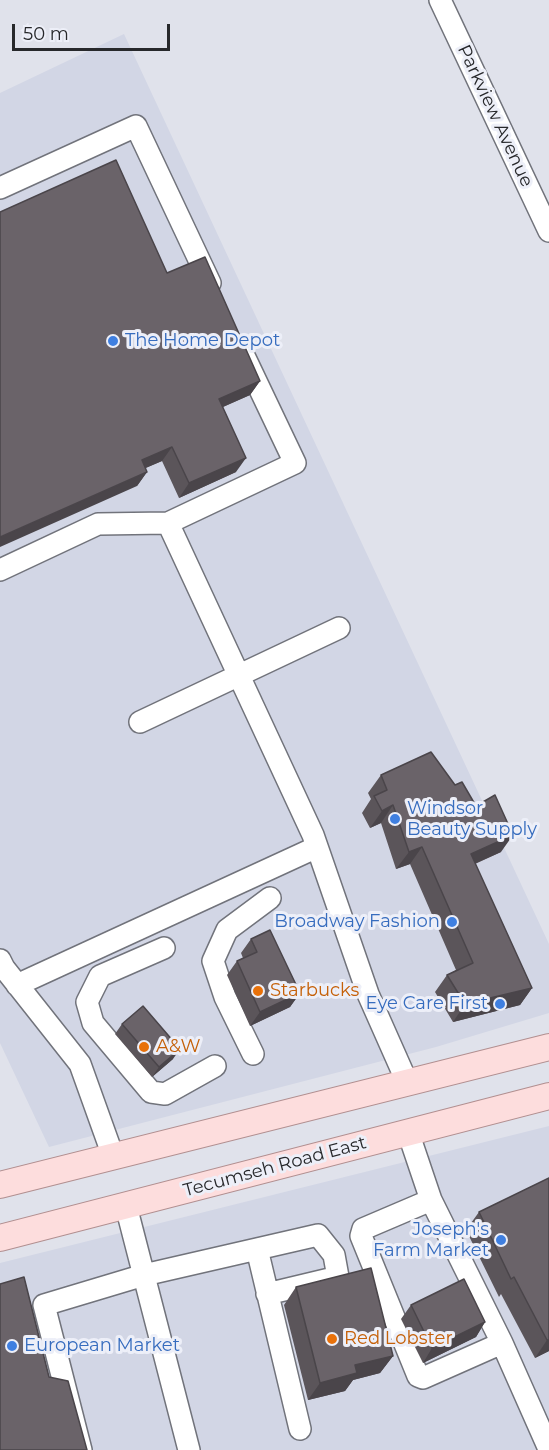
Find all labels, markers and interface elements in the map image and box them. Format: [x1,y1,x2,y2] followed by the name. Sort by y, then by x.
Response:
[15,12,172,50] scale bar
[23,23,69,45] text: 50 m
[453,41,537,191] street label: Parkview Avenue
[125,330,280,352] place label: The Home Depot
[106,334,120,348] marker: The Home Depot
[407,798,537,840] place label: Windsor Beauty Supply
[388,812,402,826] marker: Windsor Beauty Supply
[274,911,440,933] place label: Broadway Fashion
[445,915,459,929] marker: Broadway Fashion
[270,980,359,1002] place label: Starbucks
[251,984,265,998] marker: Starbucks
[366,993,488,1015] place label: Eye Care First
[493,997,507,1011] marker: Eye Care First
[156,1036,201,1058] place label: A&W
[137,1040,151,1054] marker: A&W
[181,1132,369,1202] street label: Tecumseh Road East
[373,1219,489,1262] place label: Joseph's Farm Market
[494,1233,508,1247] marker: Joseph's Farm Market
[344,1328,453,1350] place label: Red Lobster
[325,1332,339,1346] marker: Red Lobster
[24,1335,180,1357] place label: European Market
[5,1339,19,1353] marker: European Market

